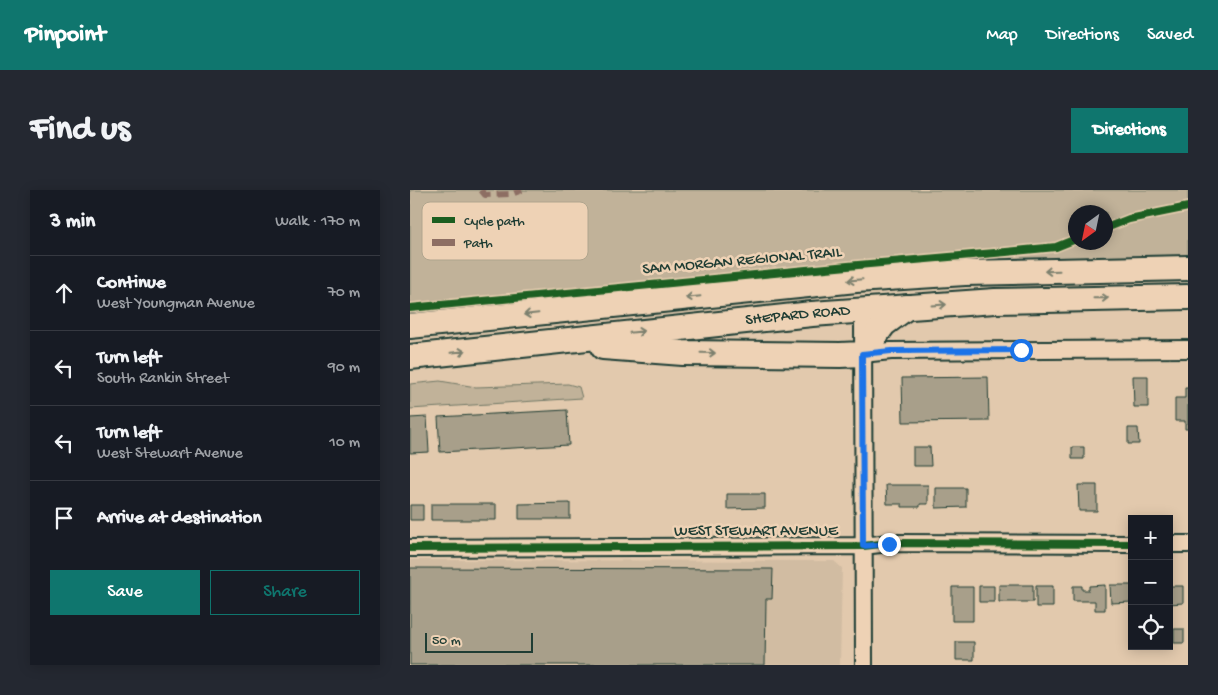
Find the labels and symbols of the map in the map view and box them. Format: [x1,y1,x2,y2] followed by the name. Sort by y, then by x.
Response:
[422,202,588,260] legend
[1068,205,1113,250] north arrow
[464,214,525,231] text: Cycle path
[463,236,493,253] text: Path
[642,244,843,280] street label: SAM MORGAN REGIONAL TRAIL
[1044,266,1060,275] one-way arrow
[847,275,863,285] one-way arrow
[685,292,701,302] one-way arrow
[1092,293,1109,303] one-way arrow
[930,300,946,309] one-way arrow
[744,302,852,331] street label: SHEPARD ROAD
[524,309,540,319] one-way arrow
[629,327,645,337] one-way arrow
[1010,339,1033,362] route start
[450,347,466,356] one-way arrow
[699,348,715,358] one-way arrow
[674,523,839,542] street label: WEST STEWART AVENUE
[878,533,901,556] route end
[425,630,532,653] scale bar

